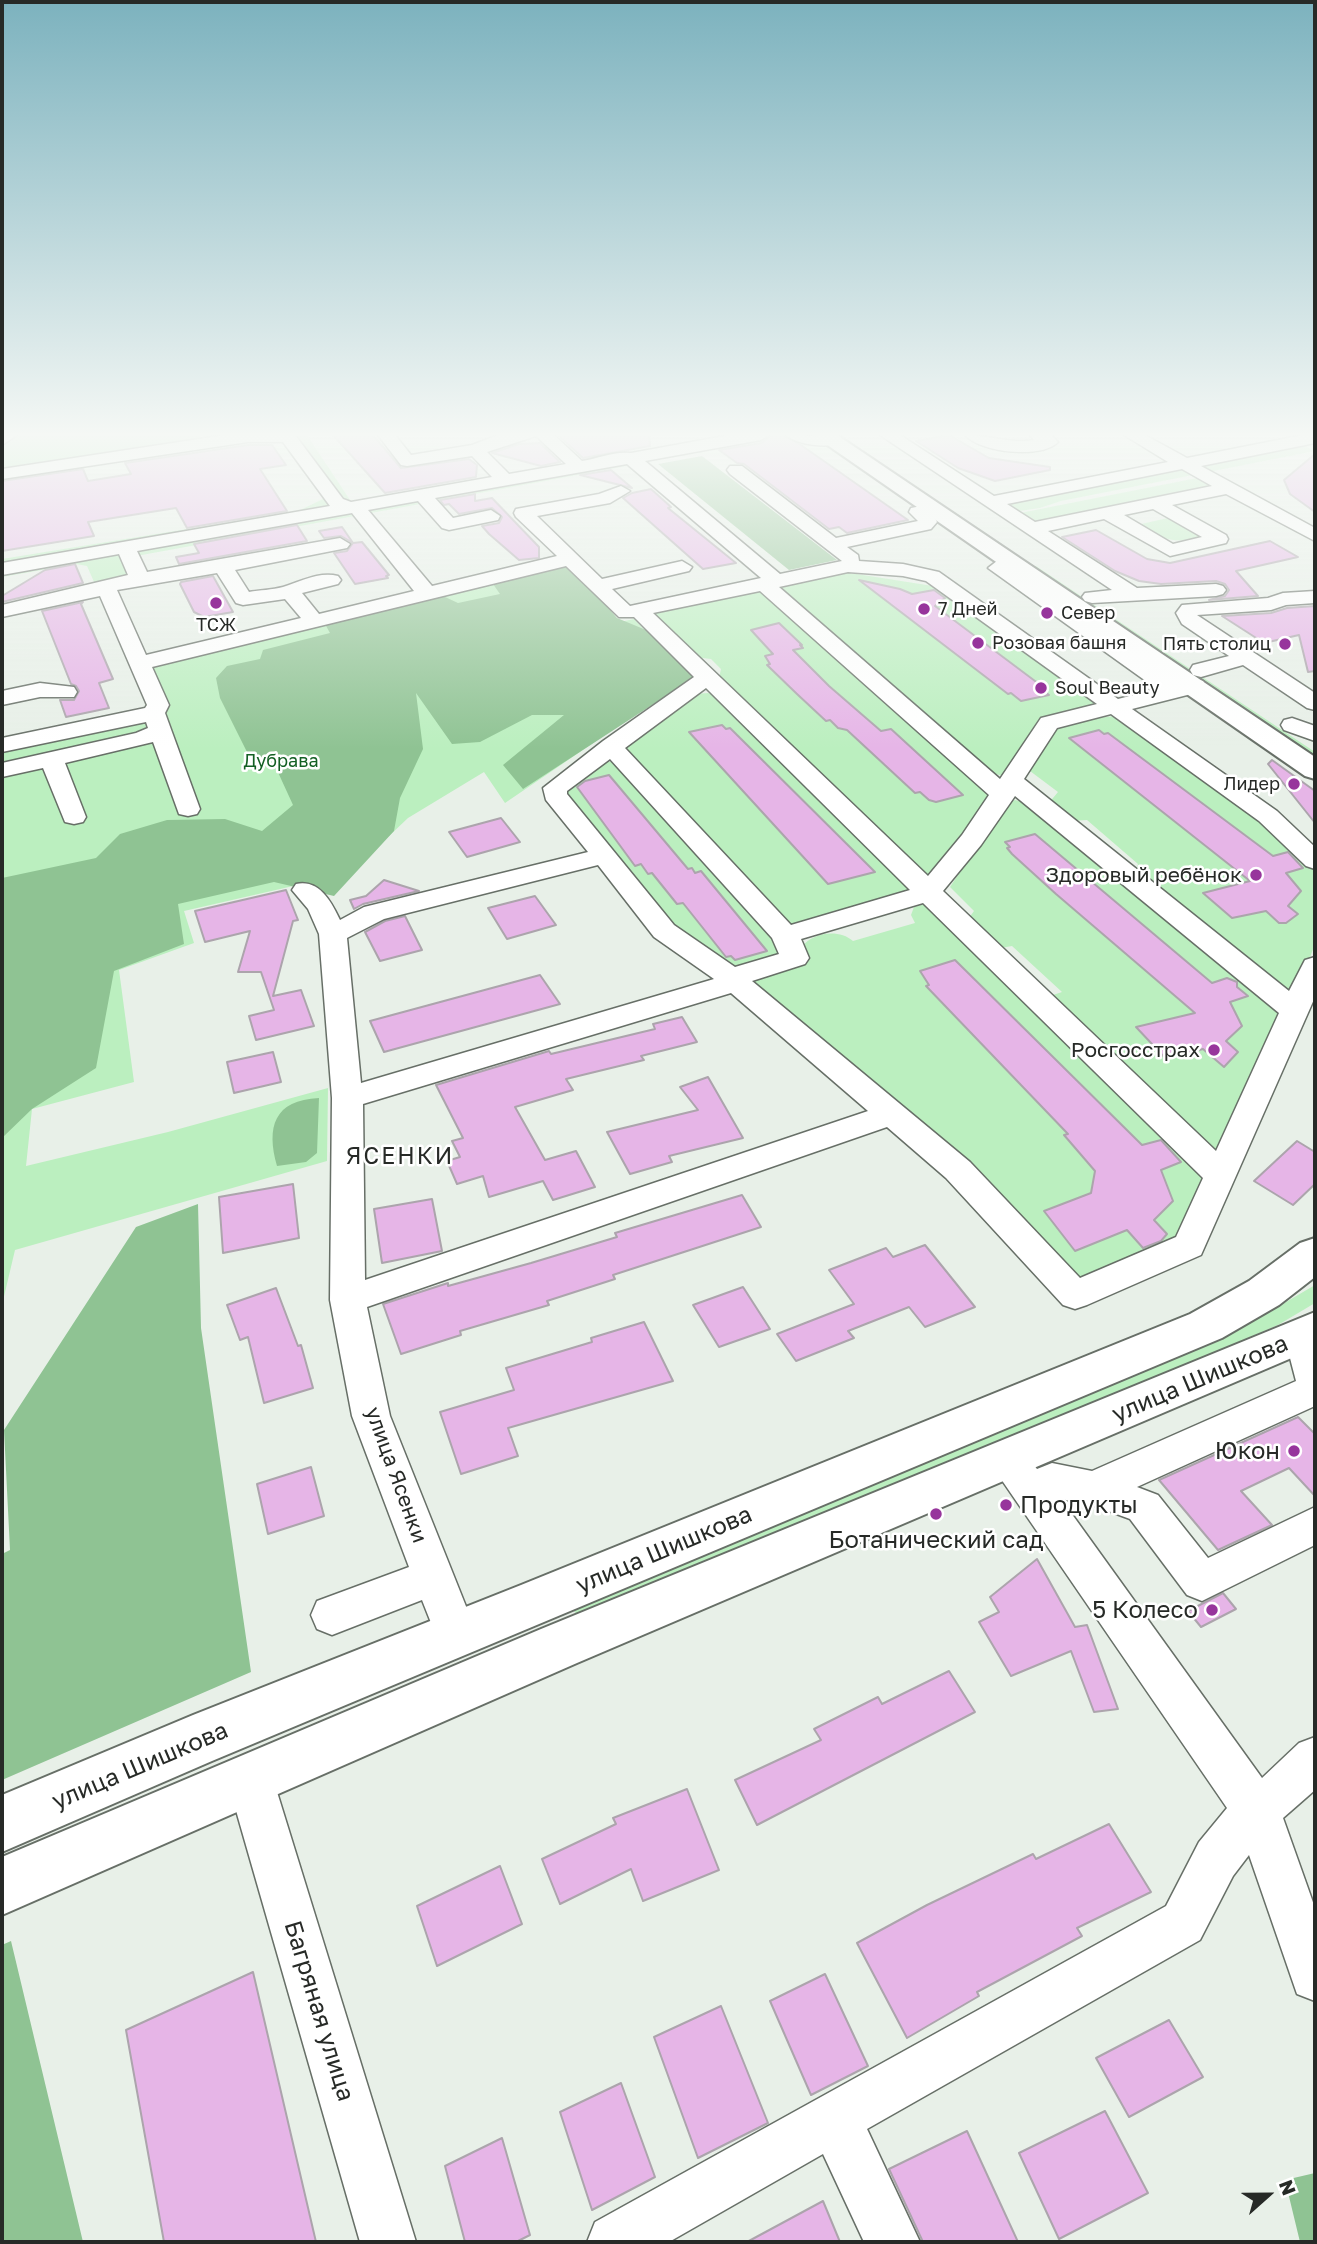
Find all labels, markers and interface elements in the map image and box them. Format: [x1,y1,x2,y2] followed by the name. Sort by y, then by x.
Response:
[208,595,224,611] marker: ТСЖ
[938,598,998,620] place label: 7 Дней
[916,601,932,617] marker: 7 Дней
[1061,602,1115,624] place label: Север
[1039,605,1055,621] marker: Север
[196,614,236,636] place label: ТСЖ
[992,632,1126,654] place label: Розовая башня
[1163,633,1271,655] place label: Пять столиц
[970,635,986,651] marker: Розовая башня
[1277,636,1293,652] marker: Пять столиц
[1055,677,1160,699] place label: Soul Beauty
[1033,680,1049,696] marker: Soul Beauty
[243,750,319,772] park label: Дубрава
[1224,773,1280,795] place label: Лидер
[1286,776,1302,792] marker: Лидер
[1045,862,1242,888] place label: Здоровый ребёнок
[1248,867,1264,883] marker: Здоровый ребёнок
[1071,1037,1200,1063] place label: Росгосстрах
[1206,1042,1222,1058] marker: Росгосстрах
[347,1143,453,1171] district label: ЯСЕНКИ
[1108,1329,1292,1429] street label: улица Шишкова
[360,1404,432,1546] street label: улица Ясенки
[1215,1437,1280,1465] place label: Юкон
[1286,1443,1302,1459] marker: Юкон
[1020,1491,1138,1519] place label: Продукты
[998,1497,1014,1513] marker: Продукты
[572,1500,756,1600] street label: улица Шишкова
[928,1506,944,1522] marker: Ботанический сад
[829,1526,1043,1554] place label: Ботанический сад
[1092,1596,1198,1624] place label: 5 Колесо
[1204,1602,1220,1618] marker: 5 Колесо
[48,1716,232,1816] street label: улица Шишкова
[278,1917,360,2105] street label: Багряная улица
[1233,2160,1303,2230] north arrow
[1275,2176,1301,2198] text: N

